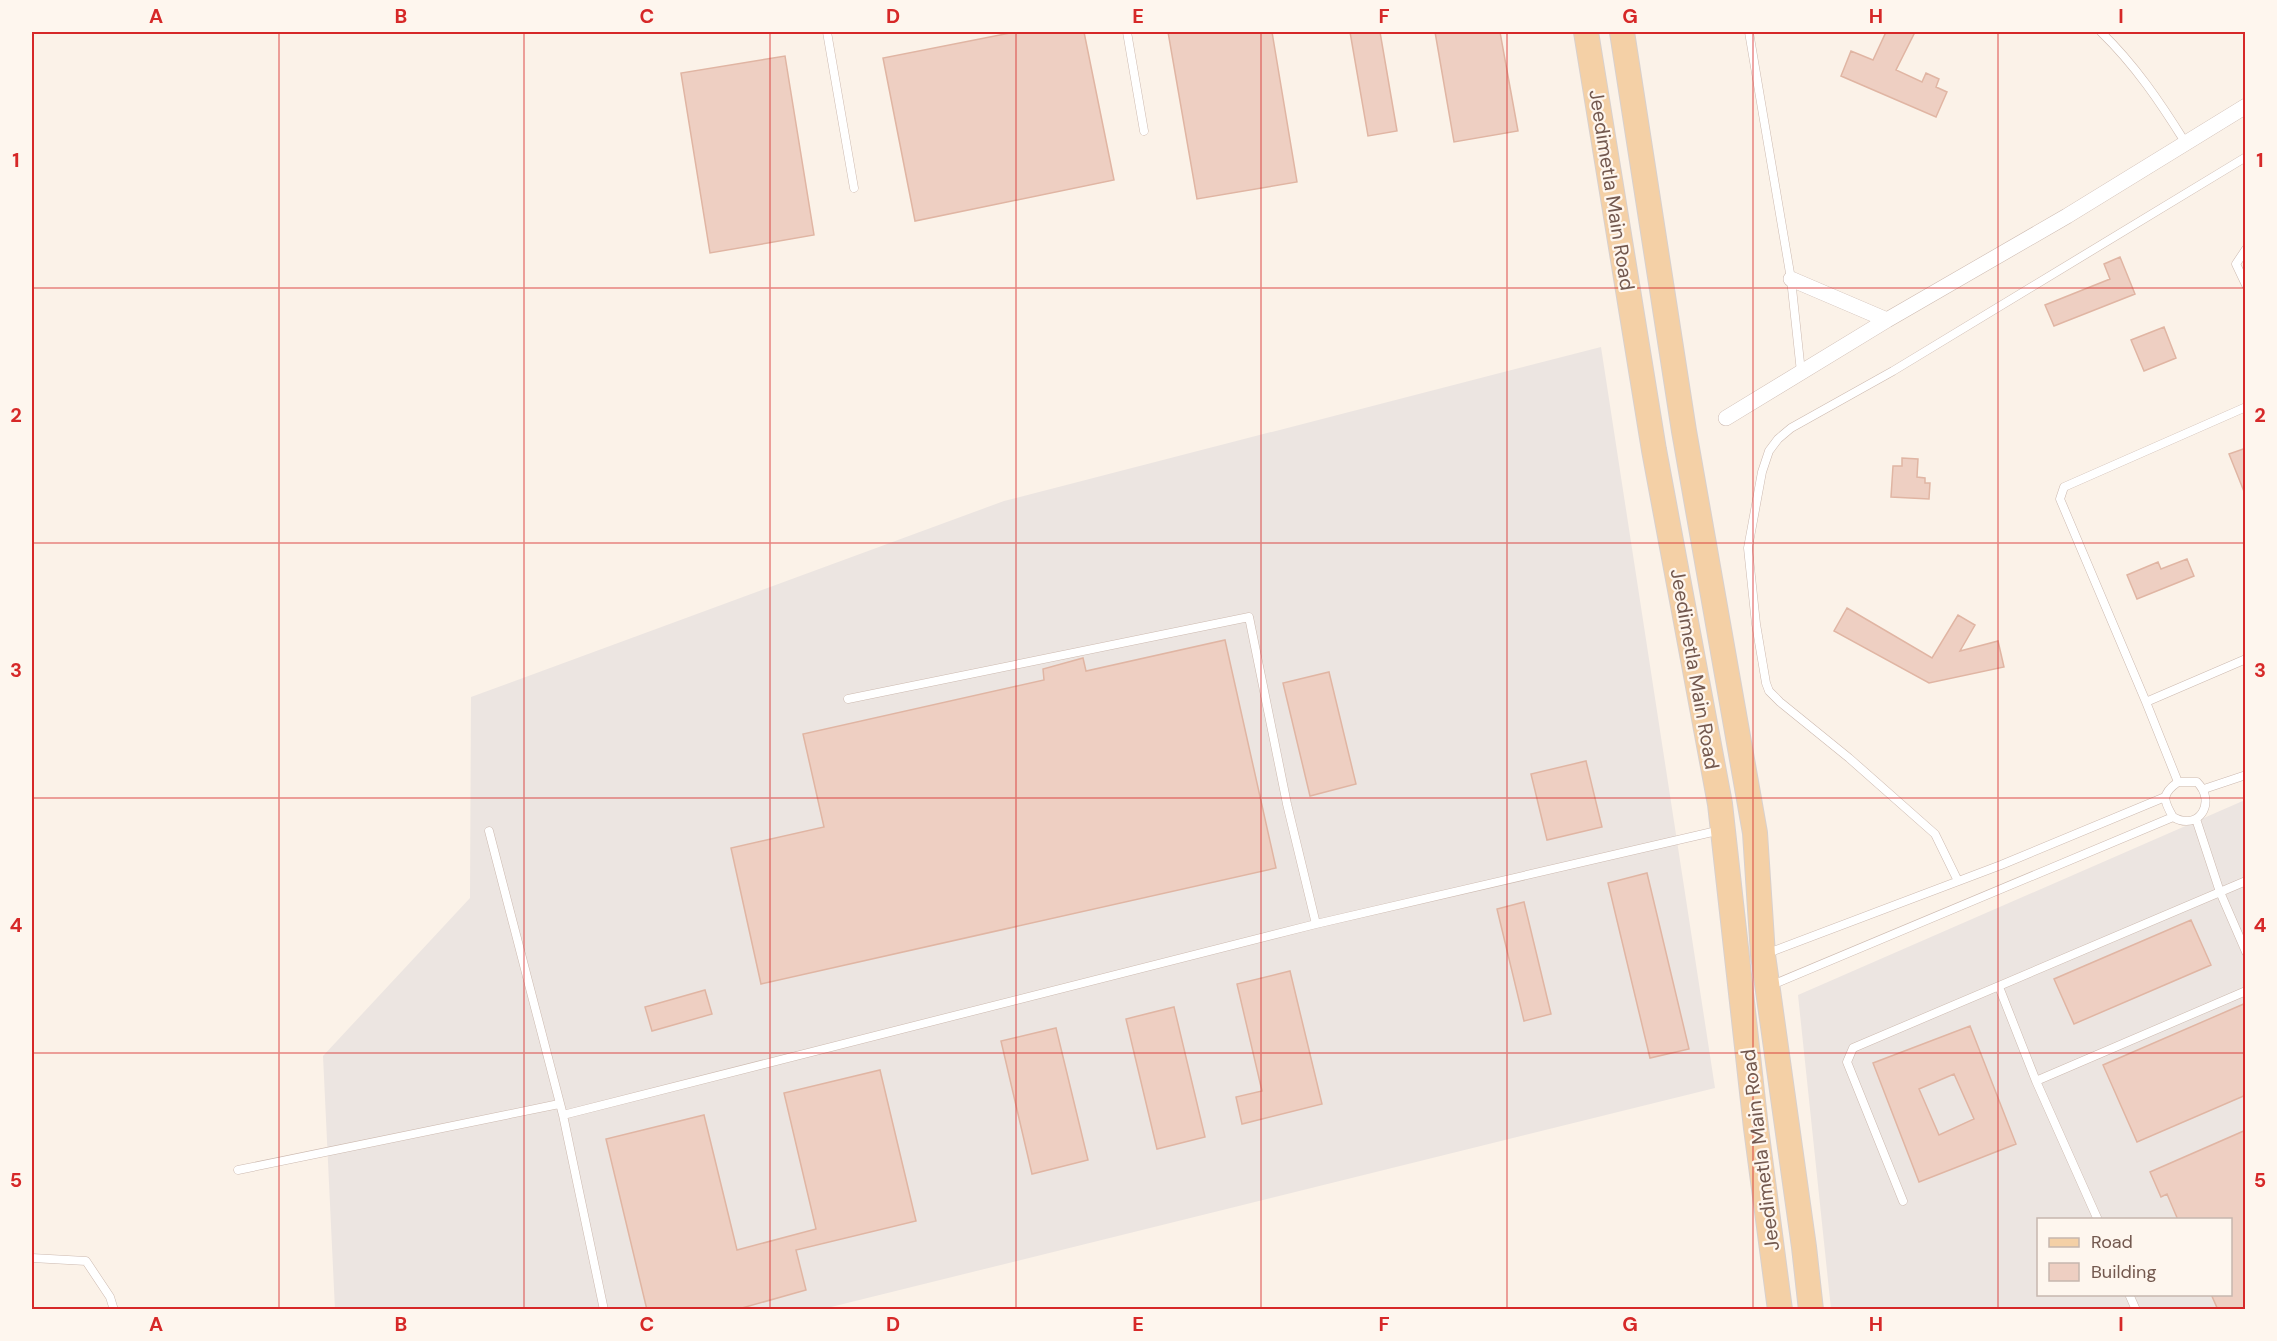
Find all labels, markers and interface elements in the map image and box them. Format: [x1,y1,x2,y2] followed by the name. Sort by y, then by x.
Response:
[149,3,163,29] text: A
[395,3,407,29] text: B
[640,3,654,29] text: C
[886,3,900,29] text: D
[1132,3,1144,29] text: E
[1378,3,1390,29] text: F
[1622,3,1638,29] text: G
[1869,3,1883,29] text: H
[2118,3,2124,29] text: I
[1583,88,1641,292] street label: Jeedimetla Main Road
[12,147,20,173] text: 1
[2256,147,2264,173] text: 1
[10,402,22,428] text: 2
[2254,402,2266,428] text: 2
[1665,567,1725,771] street label: Jeedimetla Main Road
[10,657,22,683] text: 3
[2254,657,2266,683] text: 3
[10,912,23,938] text: 4
[2254,912,2267,938] text: 4
[1735,1048,1785,1252] street label: Jeedimetla Main Road
[10,1167,22,1193] text: 5
[2254,1167,2266,1193] text: 5
[2037,1218,2232,1296] legend
[2091,1230,2133,1254] text: Road
[2091,1260,2156,1284] text: Building
[149,1311,163,1337] text: A
[395,1311,407,1337] text: B
[640,1311,654,1337] text: C
[886,1311,900,1337] text: D
[1132,1311,1144,1337] text: E
[1378,1311,1390,1337] text: F
[1622,1311,1638,1337] text: G
[1869,1311,1883,1337] text: H
[2118,1311,2124,1337] text: I

